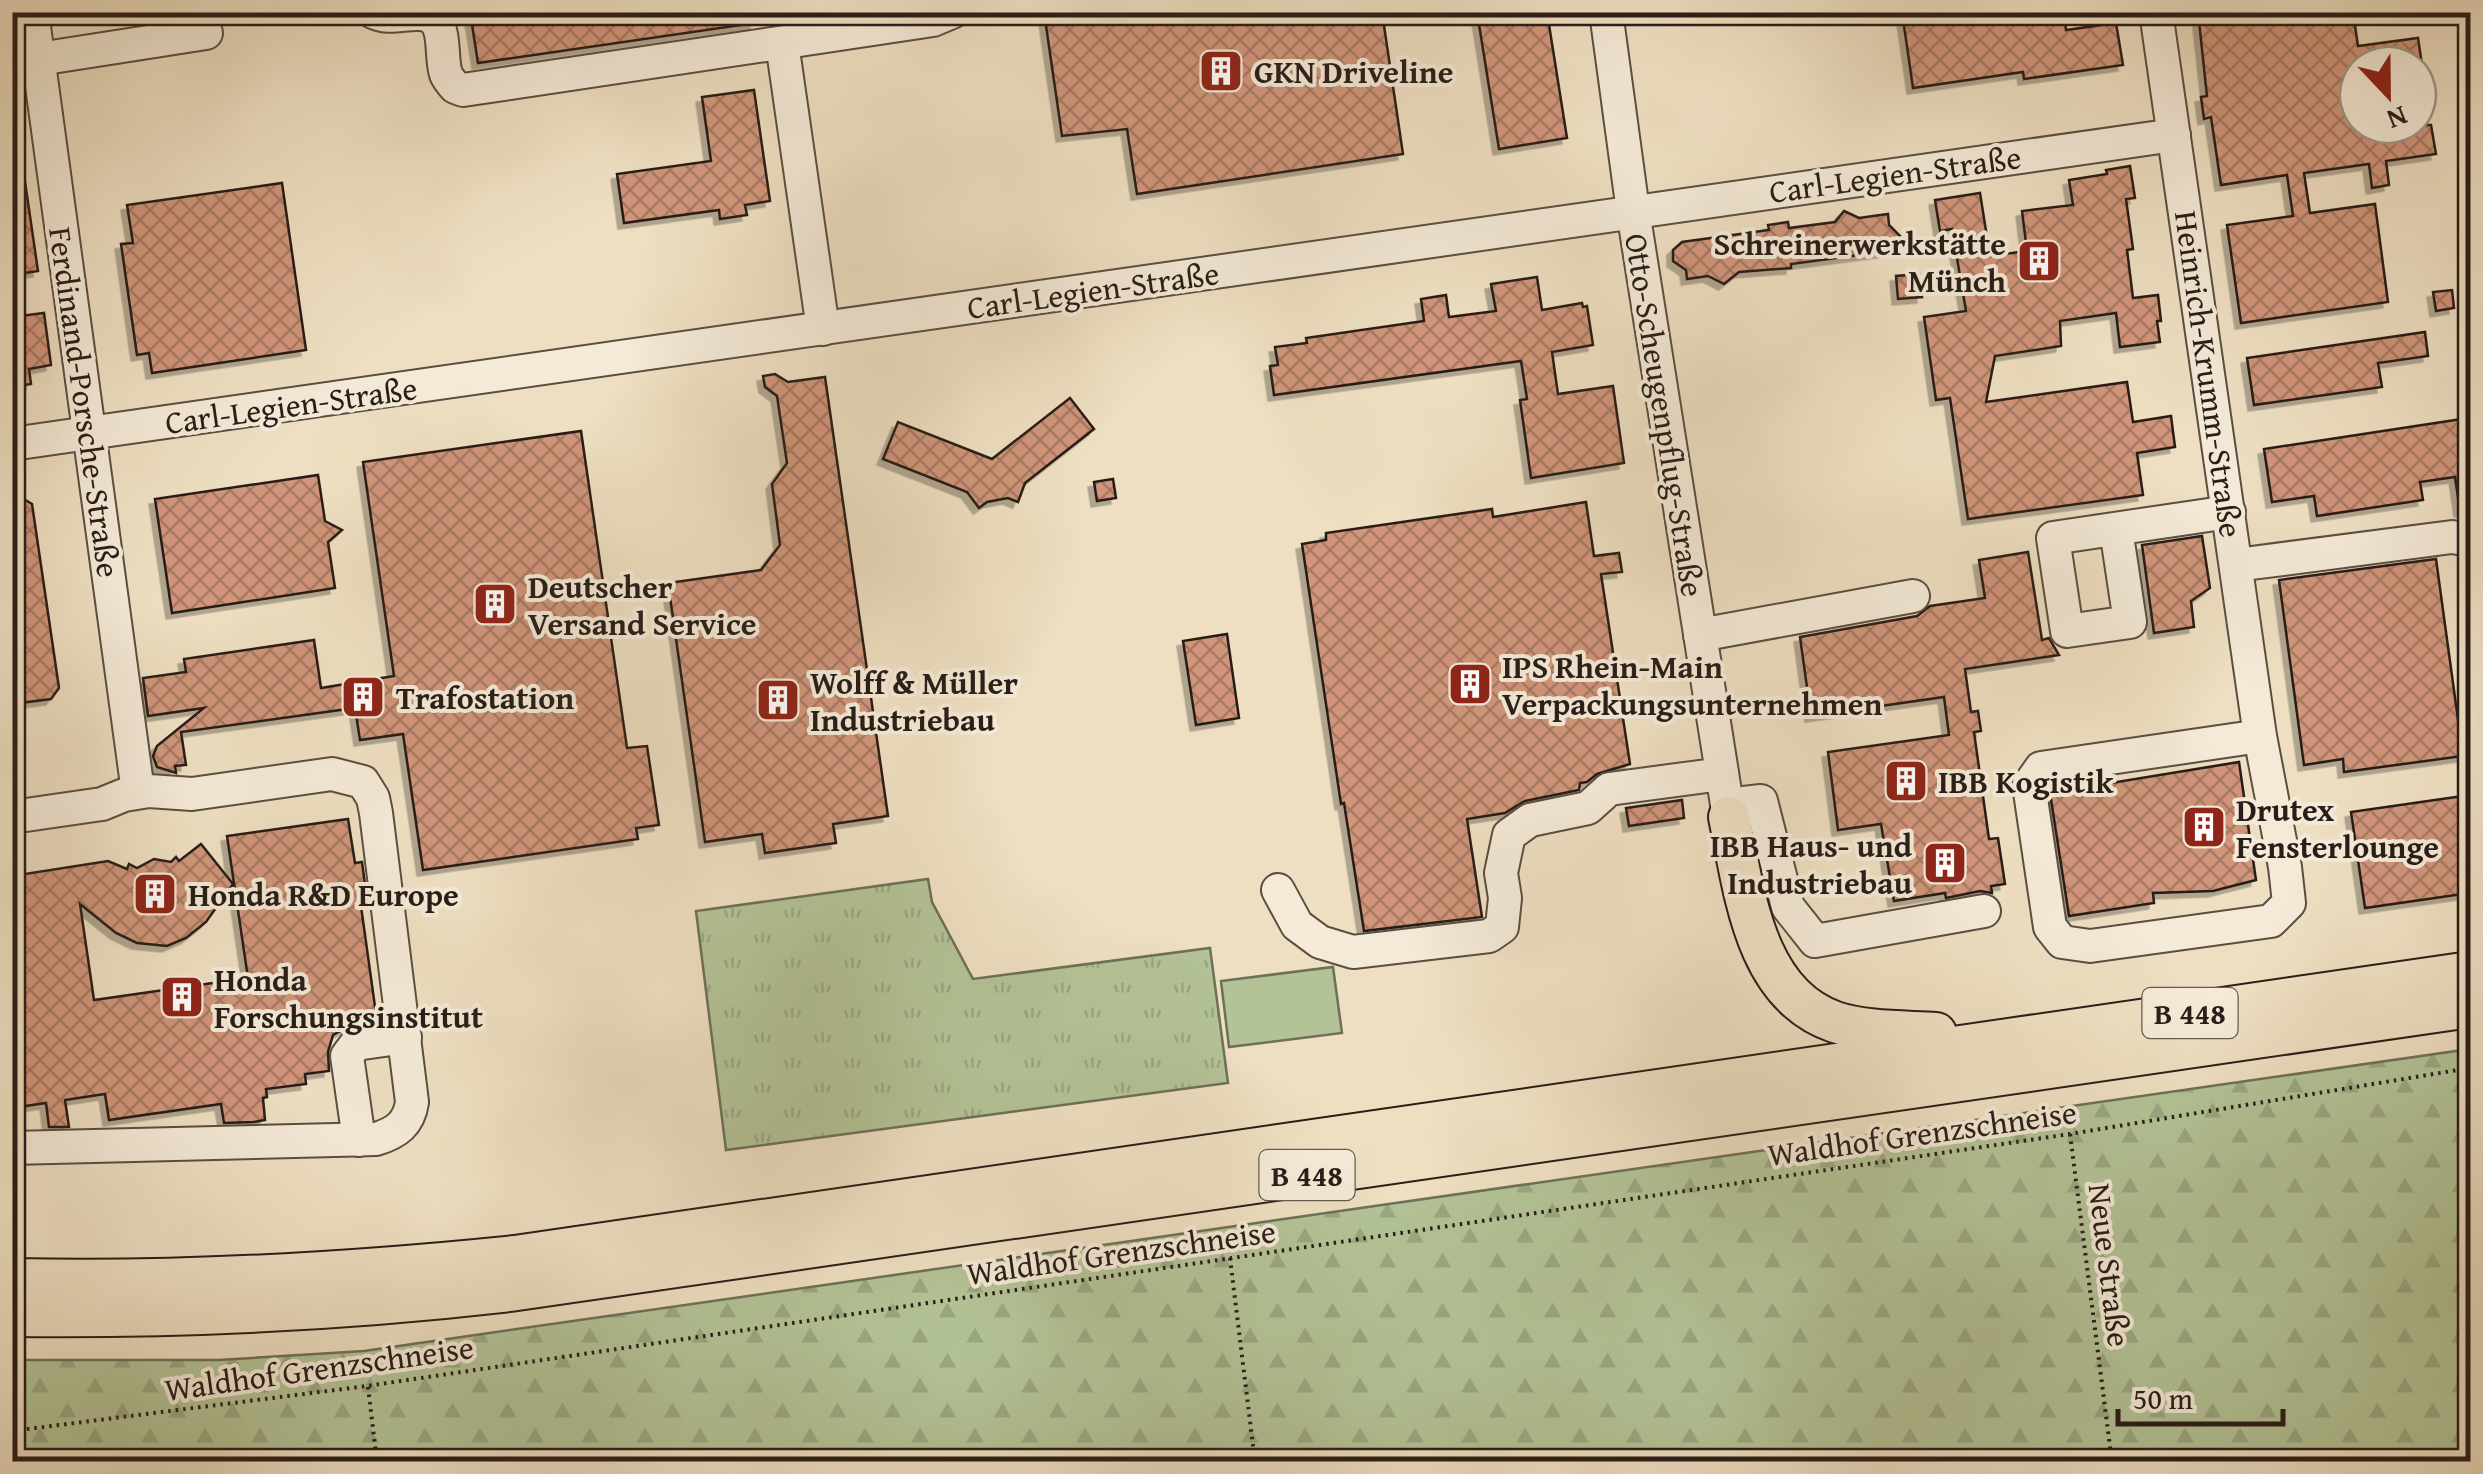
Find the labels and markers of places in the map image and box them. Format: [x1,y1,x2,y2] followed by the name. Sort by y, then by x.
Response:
[1198,48,1244,94] building icon: GKN Driveline
[1254,48,1453,95] place label: GKN Driveline
[1714,220,2006,304] place label: Schreinerwerkstätte Münch
[2016,238,2062,284] building icon: Schreinerwerkstätte Münch
[528,563,756,647] place label: Deutscher Versand Service
[472,581,518,627] building icon: Deutscher Versand Service
[1502,643,1882,727] place label: IPS Rhein-Main Verpackungsunternehmen
[810,659,1018,743] place label: Wolff & Müller Industriebau
[1447,661,1493,707] building icon: IPS Rhein-Main Verpackungsunternehmen
[340,674,386,720] building icon: Trafostation
[396,674,574,721] place label: Trafostation
[755,677,801,723] building icon: Wolff & Müller Industriebau
[1883,758,1929,804] building icon: IBB Kogistik
[1938,758,2114,805] place label: IBB Kogistik
[2236,786,2439,870] place label: Drutex Fensterlounge
[2181,804,2227,850] building icon: Drutex Fensterlounge
[1710,822,1913,906] place label: IBB Haus- und Industriebau
[1922,840,1968,886] building icon: IBB Haus- und Industriebau
[132,871,178,917] building icon: Honda R&D Europe
[188,871,459,918] place label: Honda R&D Europe
[214,956,483,1040] place label: Honda Forschungsinstitut
[159,974,205,1020] building icon: Honda Forschungsinstitut

